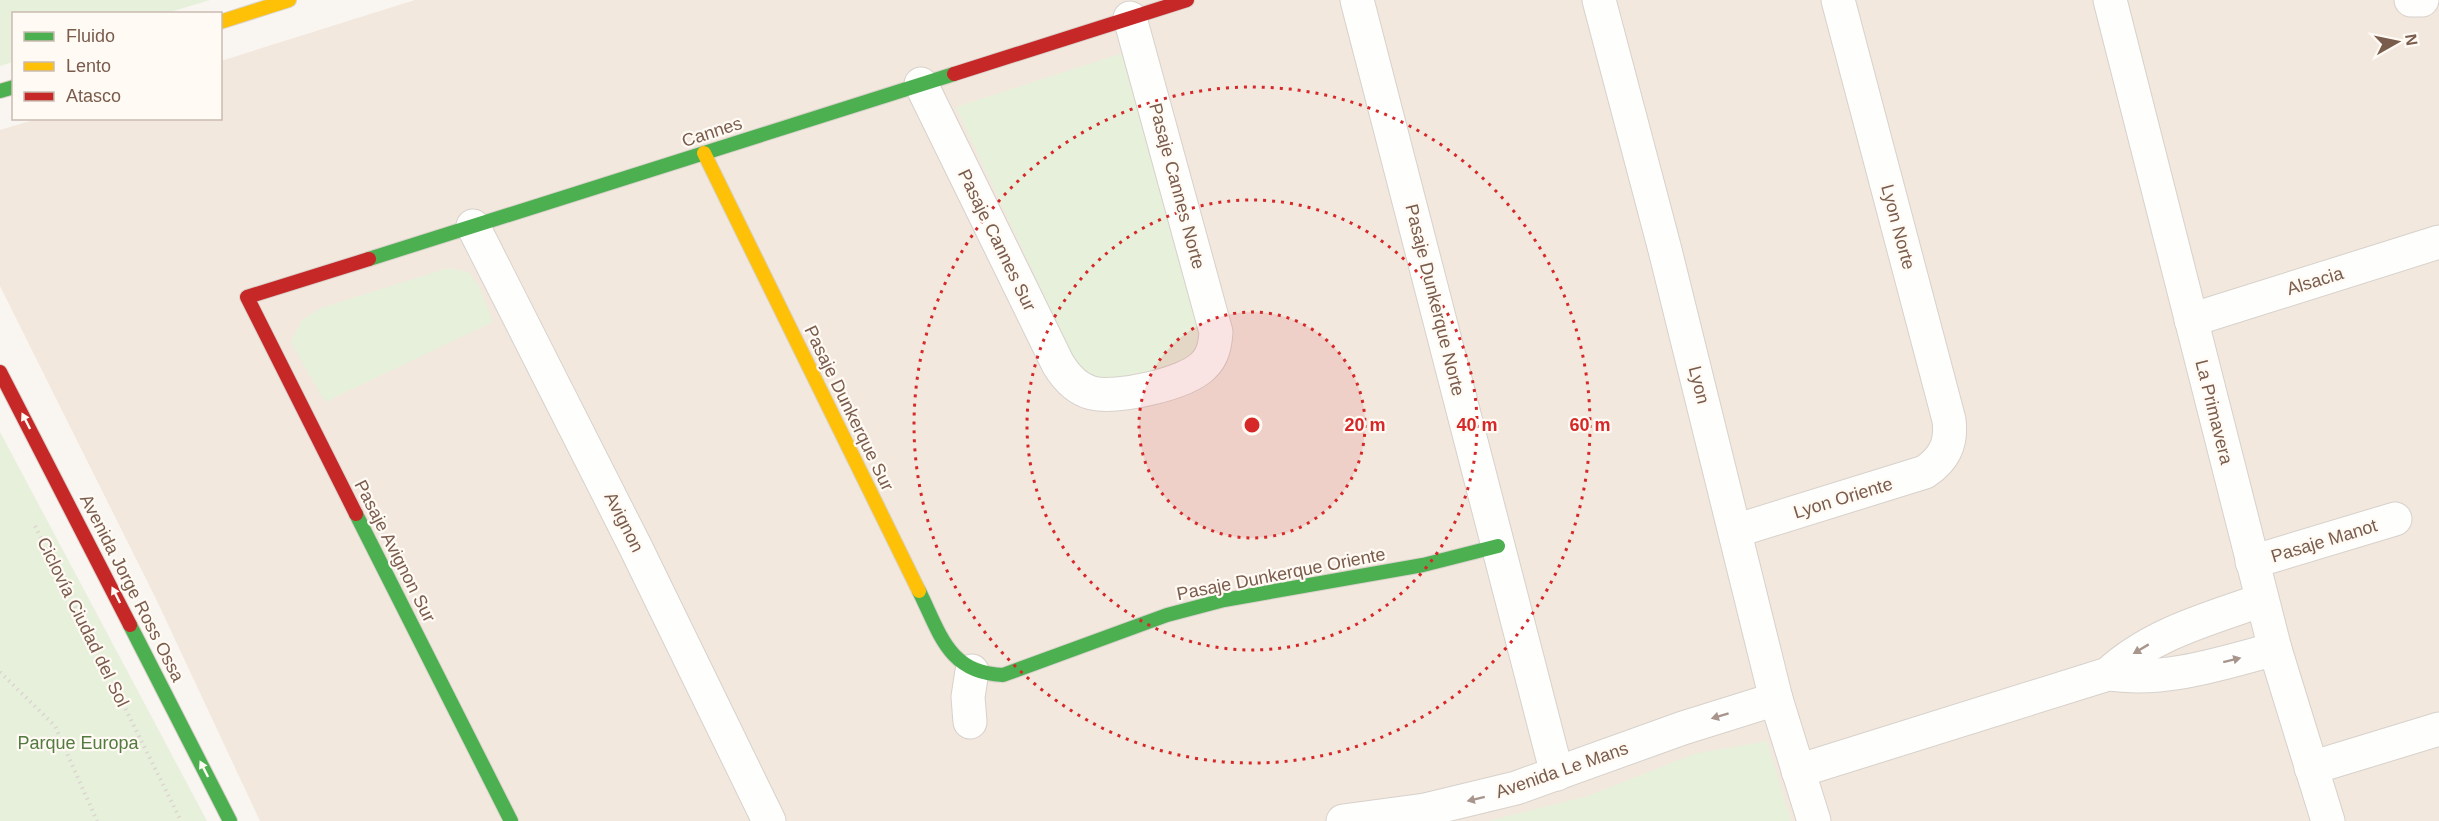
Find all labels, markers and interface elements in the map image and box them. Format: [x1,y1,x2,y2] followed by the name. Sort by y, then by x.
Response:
[12,12,222,120] legend
[2367,12,2427,72] north arrow
[66,26,115,46] text: Fluido
[2402,33,2421,47] text: N
[66,56,111,76] text: Lento
[66,86,121,106] text: Atasco
[1145,101,1209,271] street label: Pasaje Cannes Norte
[679,113,745,151] street label: Cannes
[954,166,1040,314] street label: Pasaje Cannes Sur
[1877,182,1919,272] street label: Lyon Norte
[1401,202,1469,398] street label: Pasaje Dunkerque Norte
[2284,263,2347,299] street label: Alsacia
[800,322,898,494] street label: Pasaje Dunkerque Sur
[2191,358,2237,467] street label: La Primavera
[1685,364,1713,406] street label: Lyon
[21,413,31,430] one-way arrow
[1242,415,1262,435] centre of rings
[1344,415,1386,435] text: 20 m
[1456,415,1498,435] text: 40 m
[1569,415,1611,435] text: 60 m
[1791,473,1895,523] street label: Lyon Oriente
[351,477,440,625] street label: Pasaje Avignon Sur
[600,489,648,555] street label: Avignon
[76,491,189,686] street label: Avenida Jorge Ross Ossa
[2268,515,2380,567] street label: Pasaje Manot
[33,534,133,710] street label: Ciclovía Ciudad del Sol
[1175,544,1387,604] street label: Pasaje Dunkerque Oriente
[111,586,120,603] one-way arrow
[2133,643,2149,654] one-way arrow
[2222,655,2241,665] one-way arrow
[1711,712,1729,721] one-way arrow
[17,733,140,753] park label: Parque Europa
[1493,738,1631,802] street label: Avenida Le Mans
[199,760,208,777] one-way arrow
[1467,794,1485,804] one-way arrow

